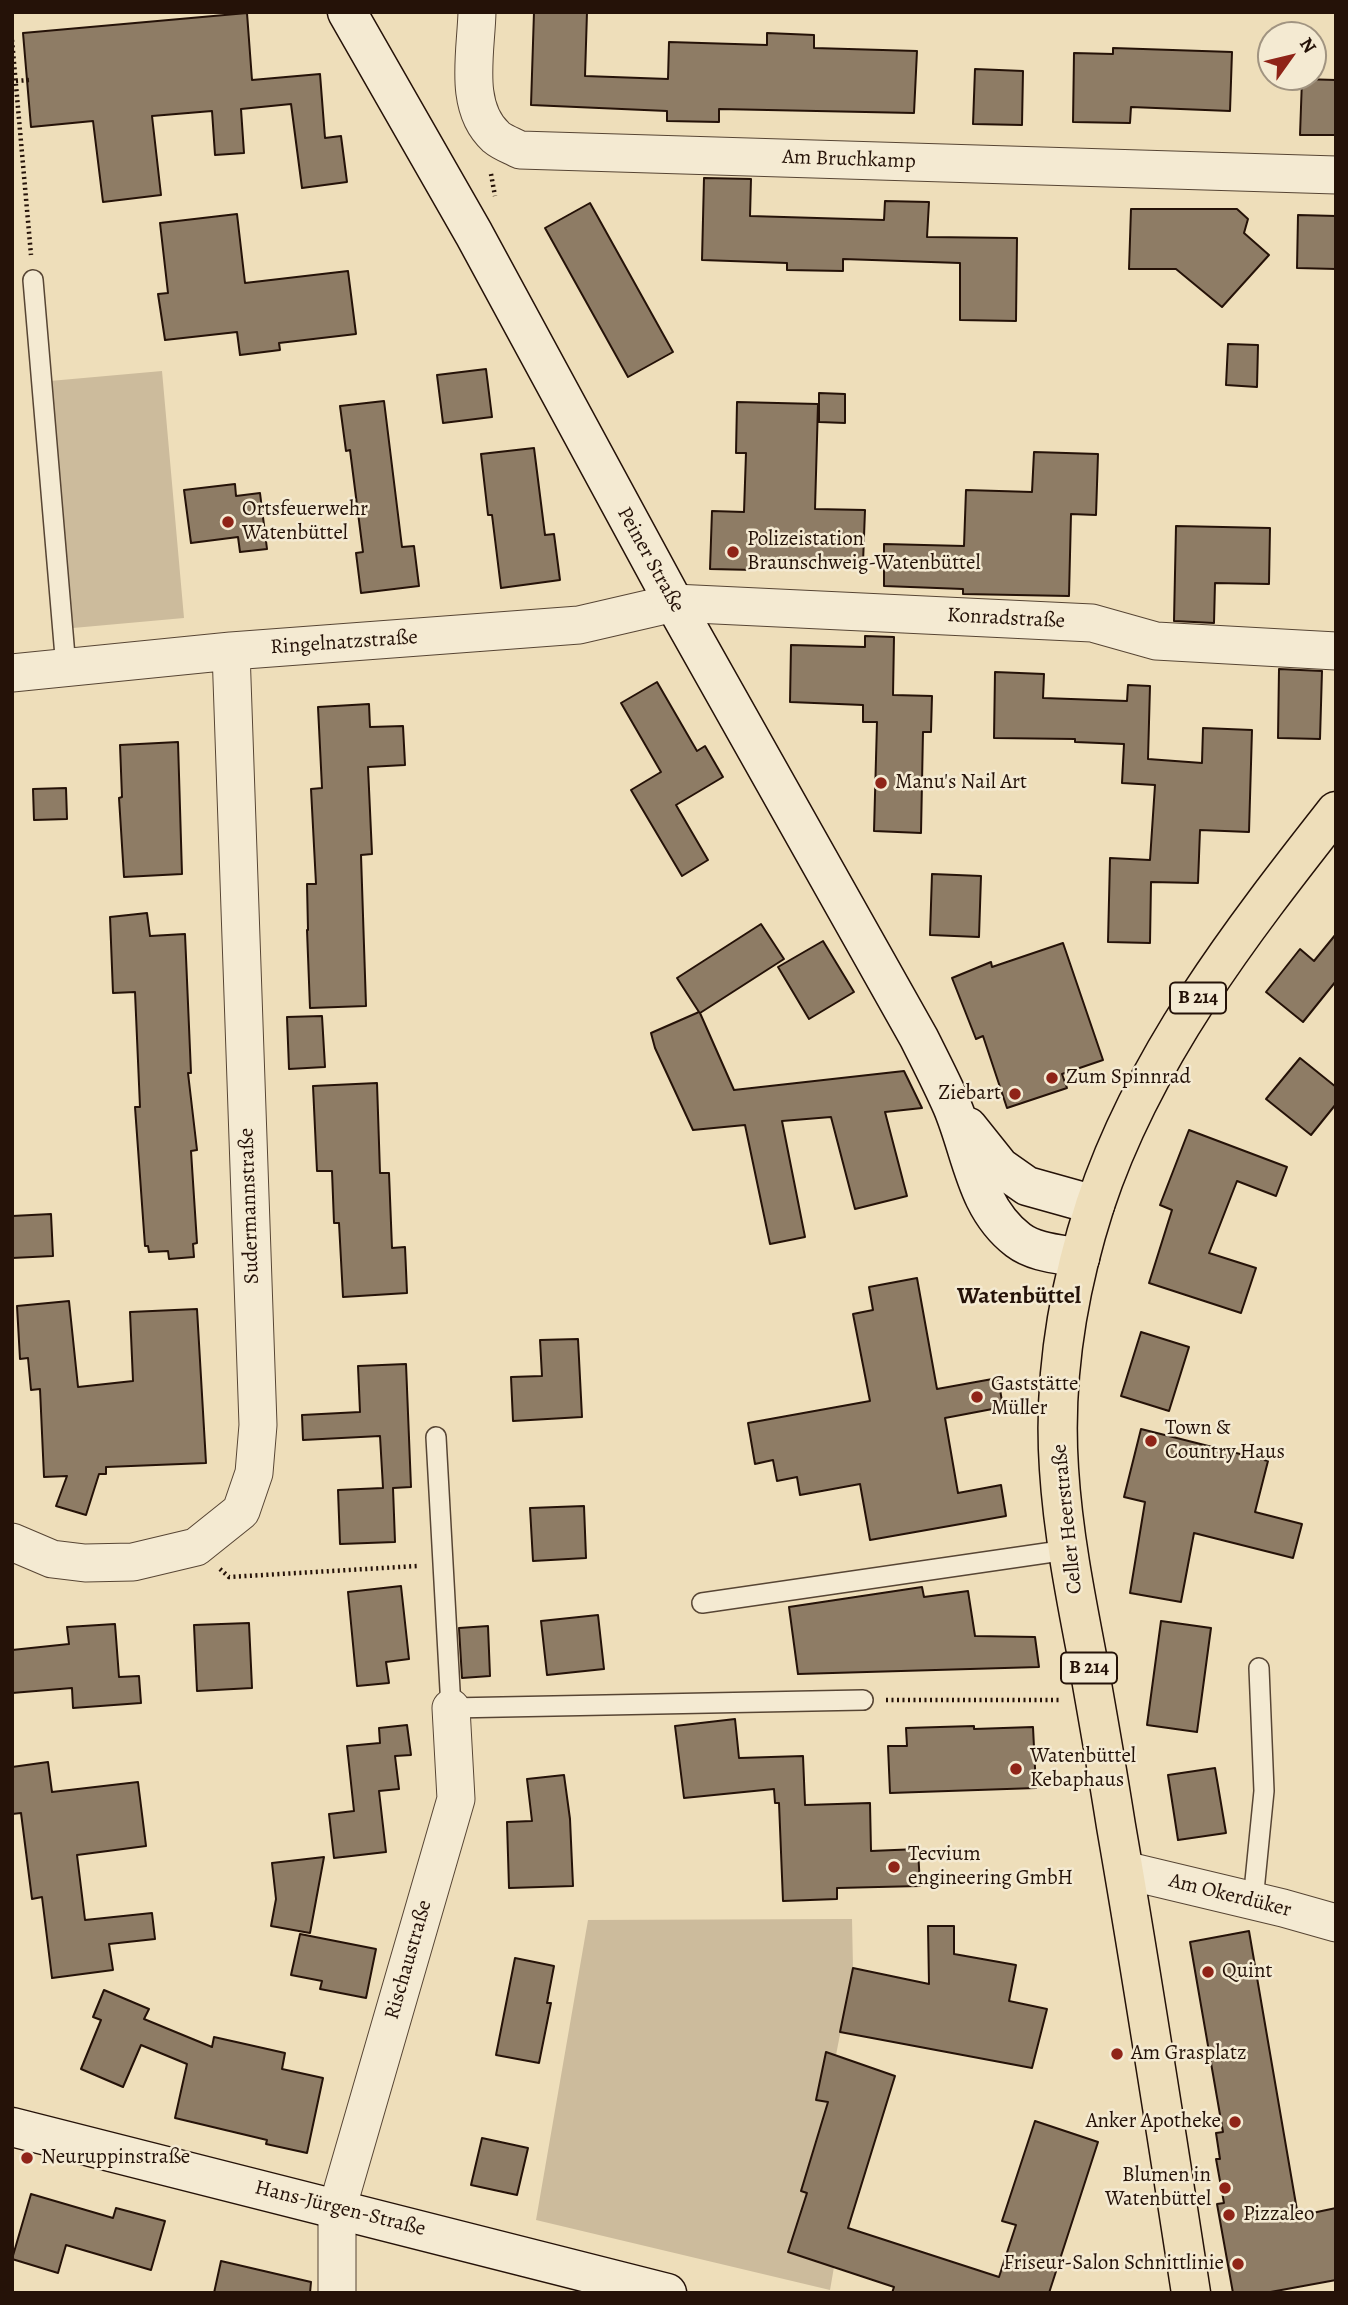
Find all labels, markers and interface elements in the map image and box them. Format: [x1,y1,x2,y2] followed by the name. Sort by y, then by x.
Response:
[1257,21,1327,91] north arrow
[1293,32,1322,58] text: N
[782,145,916,175] street label: Am Bruchkamp
[242,497,368,547] place label: Ortsfeuerwehr Watenbüttel
[611,503,689,617] street label: Peiner Straße
[220,514,236,530] marker: Ortsfeuerwehr Watenbüttel
[747,527,981,577] place label: Polizeistation Braunschweig-Watenbüttel
[725,544,741,560] marker: Polizeistation Braunschweig-Watenbüttel
[946,603,1066,635] street label: Konradstraße
[269,625,419,661] street label: Ringelnatzstraße
[895,770,1027,796] place label: Manu's Nail Art
[873,775,889,791] marker: Manu's Nail Art
[1170,982,1226,1014] road number: B 214
[1066,1065,1191,1091] place label: Zum Spinnrad
[1044,1070,1060,1086] marker: Zum Spinnrad
[938,1081,1001,1107] place label: Ziebart
[1007,1086,1023,1102] marker: Ziebart
[235,1127,265,1285] street label: Sudermannstraße
[957,1283,1081,1311] district label: Watenbüttel
[991,1372,1078,1422] place label: Gaststätte Müller
[969,1389,985,1405] marker: Gaststätte Müller
[1165,1416,1285,1466] place label: Town & Country Haus
[1143,1433,1159,1449] marker: Town & Country Haus
[1048,1443,1088,1595] street label: Celler Heerstraße
[1061,1652,1117,1684] road number: B 214
[1030,1744,1136,1794] place label: Watenbüttel Kebaphaus
[1008,1761,1024,1777] marker: Watenbüttel Kebaphaus
[908,1842,1073,1892] place label: Tecvium engineering GmbH
[886,1859,902,1875] marker: Tecvium engineering GmbH
[1166,1869,1294,1923] street label: Am Okerdüker
[380,1897,438,2023] street label: Rischaustraße
[1222,1959,1272,1985] place label: Quint
[1200,1964,1216,1980] marker: Quint
[1131,2041,1247,2067] place label: Am Grasplatz
[1109,2046,1125,2062] marker: Am Grasplatz
[1086,2109,1221,2135] place label: Anker Apotheke
[1227,2114,1243,2130] marker: Anker Apotheke
[41,2145,190,2171] place label: Neuruppinstraße
[19,2150,35,2166] marker: Neuruppinstraße
[1105,2163,1211,2213] place label: Blumen in Watenbüttel
[252,2176,428,2242] street label: Hans-Jürgen-Straße
[1217,2180,1233,2196] marker: Blumen in Watenbüttel
[1243,2202,1314,2228] place label: Pizzaleo
[1221,2207,1237,2223] marker: Pizzaleo
[1003,2251,1224,2277] place label: Friseur-Salon Schnittlinie
[1230,2256,1246,2272] marker: Friseur-Salon Schnittlinie

